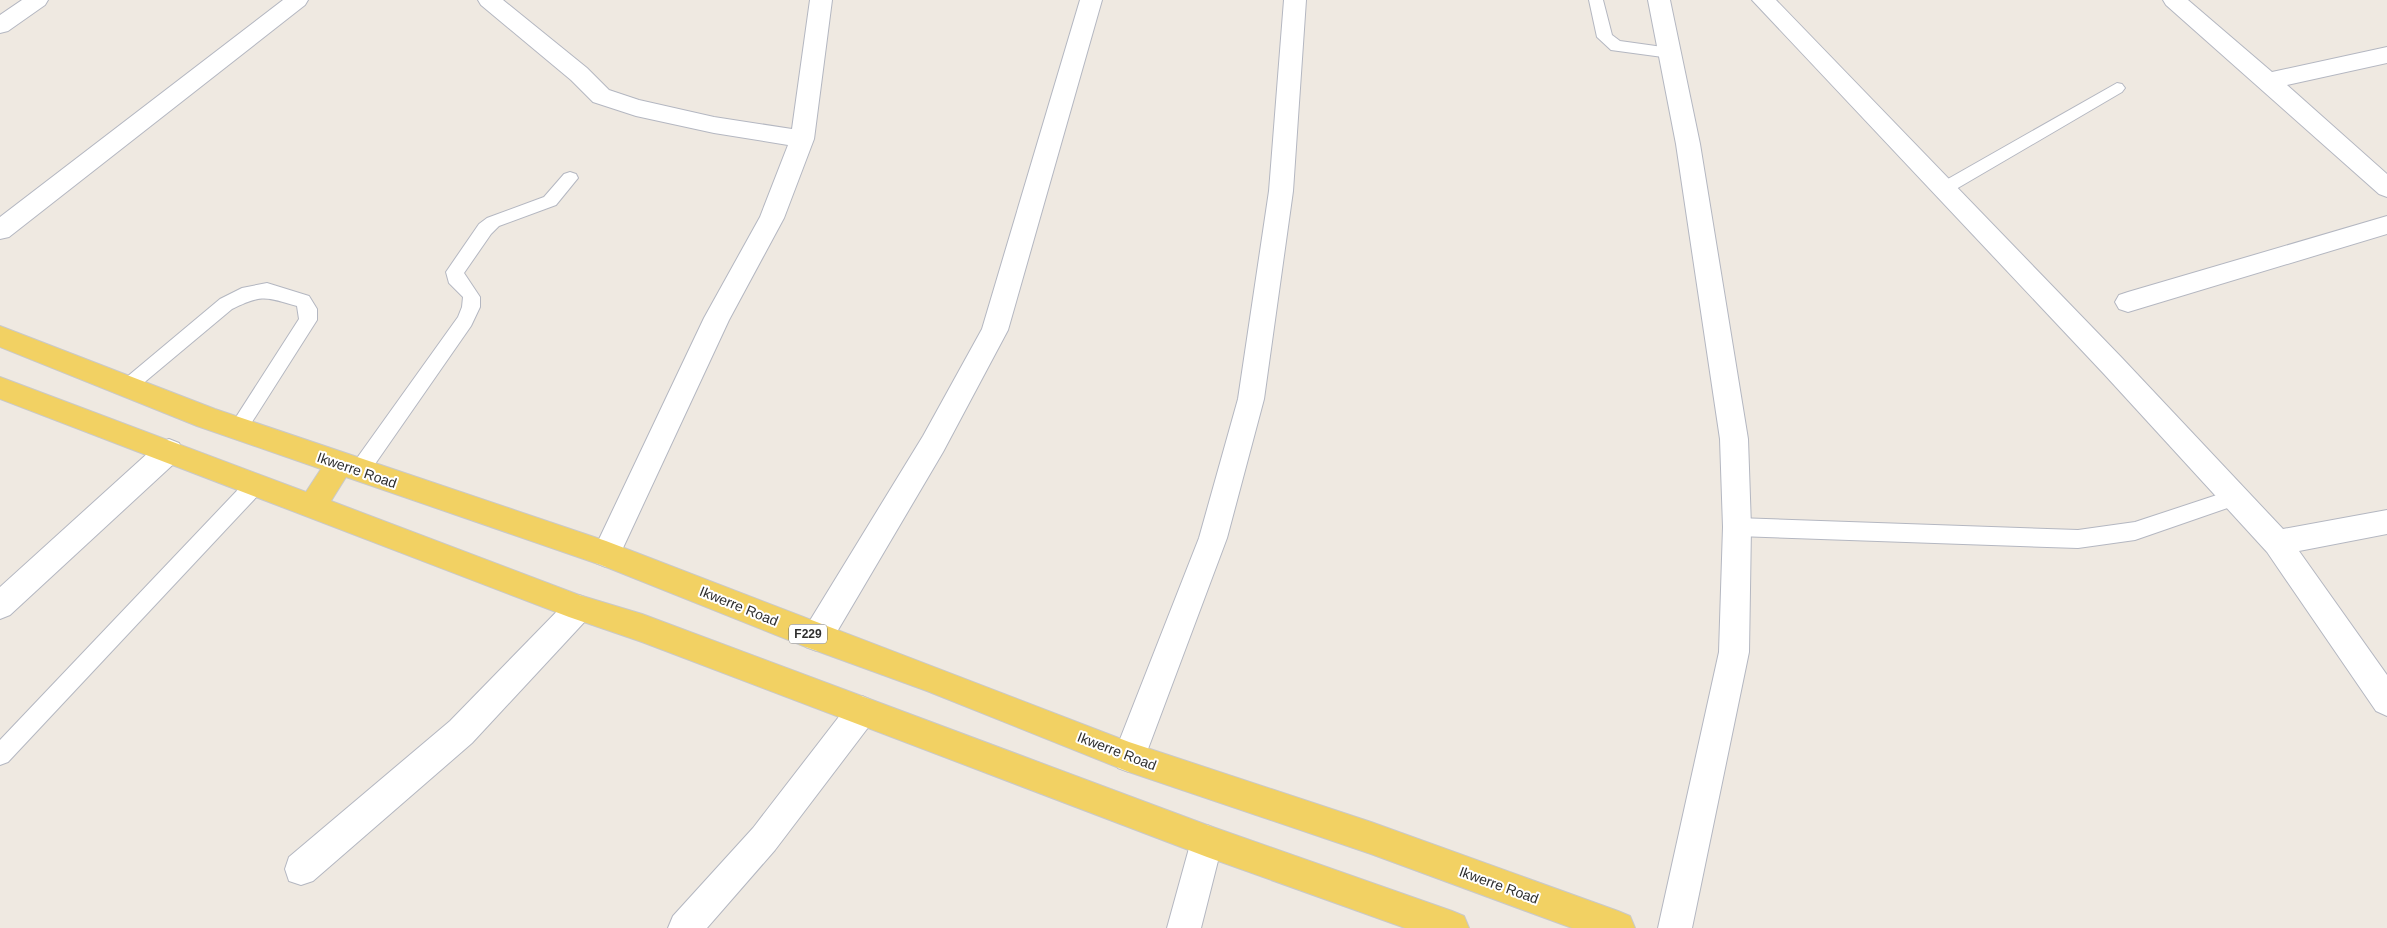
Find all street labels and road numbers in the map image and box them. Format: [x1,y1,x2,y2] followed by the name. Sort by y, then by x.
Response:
[315,449,399,491] street label: Ikwerre Road
[697,583,781,629] street label: Ikwerre Road
[789,624,827,644] road number: F229
[1075,729,1159,773] street label: Ikwerre Road
[1457,863,1541,907] street label: Ikwerre Road

